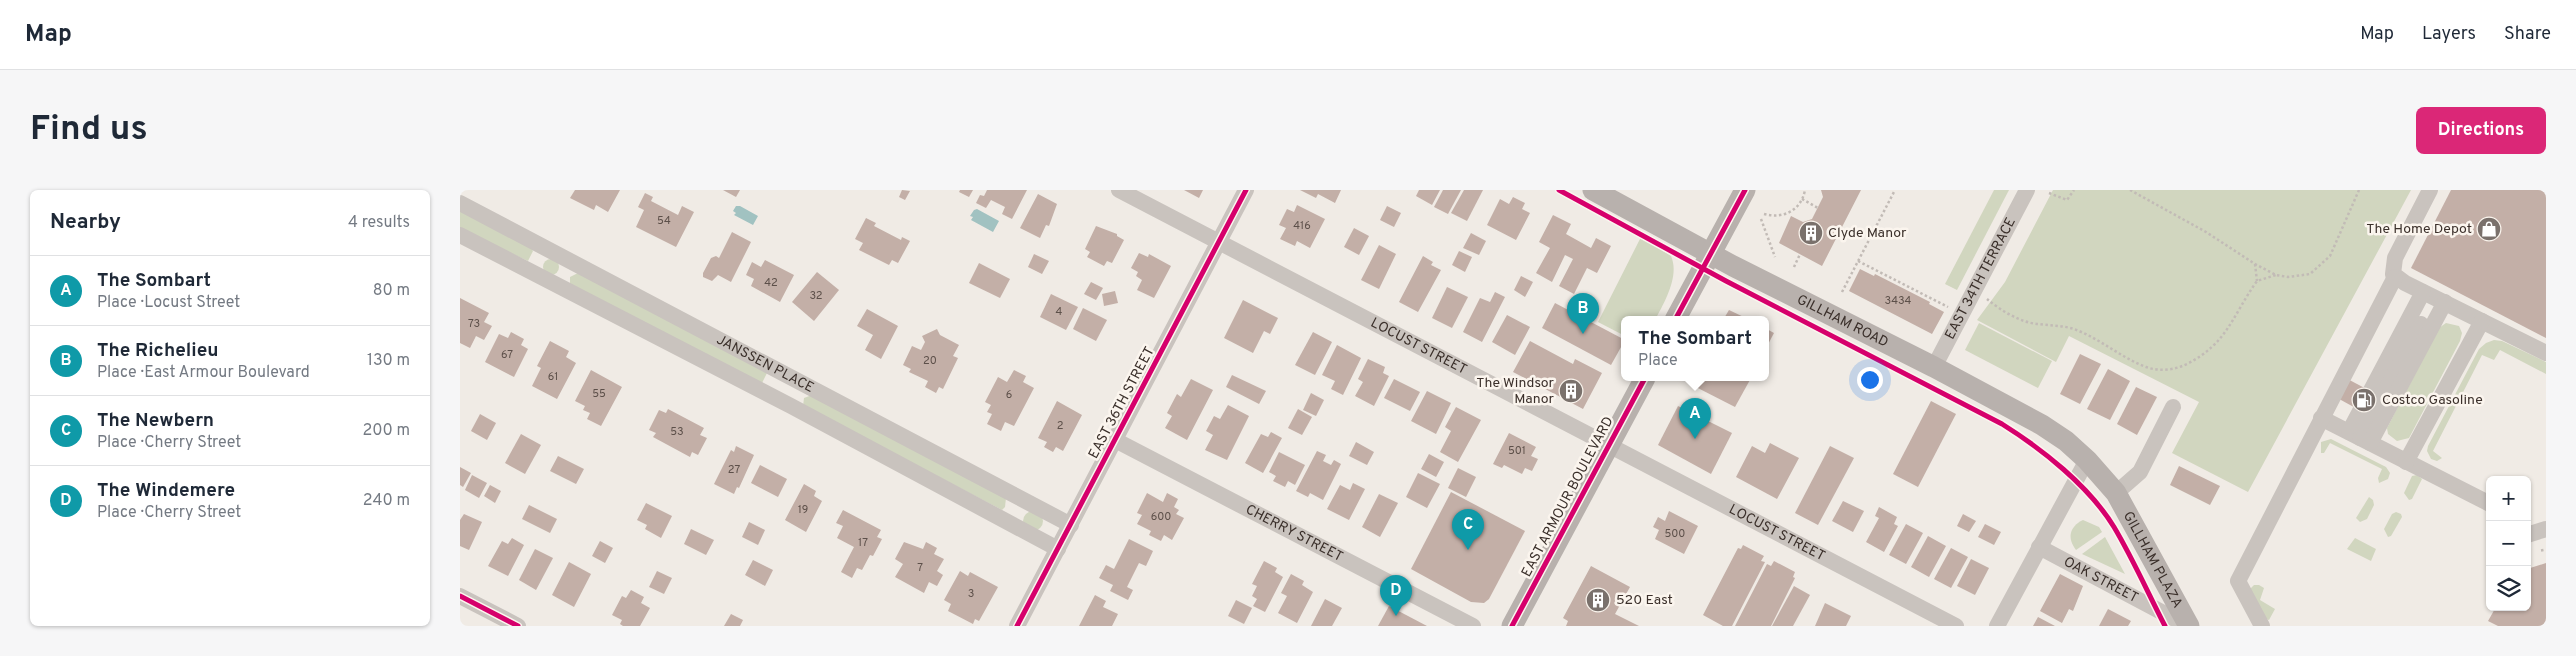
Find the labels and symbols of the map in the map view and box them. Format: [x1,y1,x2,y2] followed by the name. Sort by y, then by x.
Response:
[657,214,671,228] house number: 54
[1942,215,2019,342] street label: EAST 34TH TERRACE
[2476,216,2502,242] shop icon: The Home Depot
[1293,219,1311,233] house number: 416
[1798,220,1824,246] building icon: Clyde Manor
[2366,221,2472,238] place label: The Home Depot
[1828,225,1907,242] place label: Clyde Manor
[764,276,778,290] house number: 42
[809,289,823,303] house number: 32
[1794,291,1891,351] street label: GILLHAM ROAD
[1567,293,1599,334] pin: B
[1885,294,1912,308] house number: 3434
[1056,305,1063,319] house number: 4
[1368,314,1470,378] street label: LOCUST STREET
[468,317,480,331] house number: 73
[714,331,817,396] street label: JANSSEN PLACE
[1085,344,1159,462] street label: EAST 36TH STREET
[501,348,513,362] house number: 67
[923,354,937,368] house number: 20
[1857,367,1883,393] your location
[548,370,558,384] house number: 61
[1476,375,1555,408] place label: The Windsor Manor
[1558,378,1584,404] building icon: The Windsor Manor
[592,387,606,401] house number: 55
[2351,387,2377,413] fuel station icon: Costco Gasoline
[1006,388,1012,402] house number: 6
[2382,392,2483,409] place label: Costco Gasoline
[1679,398,1711,439] pin: A
[1518,414,1618,580] street label: EAST ARMOUR BOULEVARD
[1057,419,1063,433] house number: 2
[670,425,684,439] house number: 53
[1508,444,1526,458] house number: 501
[728,463,740,477] house number: 27
[1243,501,1346,565] street label: CHERRY STREET
[1726,501,1828,565] street label: LOCUST STREET
[798,503,808,517] house number: 19
[2119,508,2186,611] street label: GILLHAM PLAZA
[1452,509,1484,550] pin: C
[1151,510,1171,524] house number: 600
[1665,527,1685,541] house number: 500
[858,536,868,550] house number: 17
[2061,553,2141,606] street label: OAK STREET
[917,561,923,575] house number: 7
[1380,575,1412,616] pin: D
[968,587,974,601] house number: 3
[1585,587,1611,613] building icon: 520 East
[1616,592,1673,609] place label: 520 East

